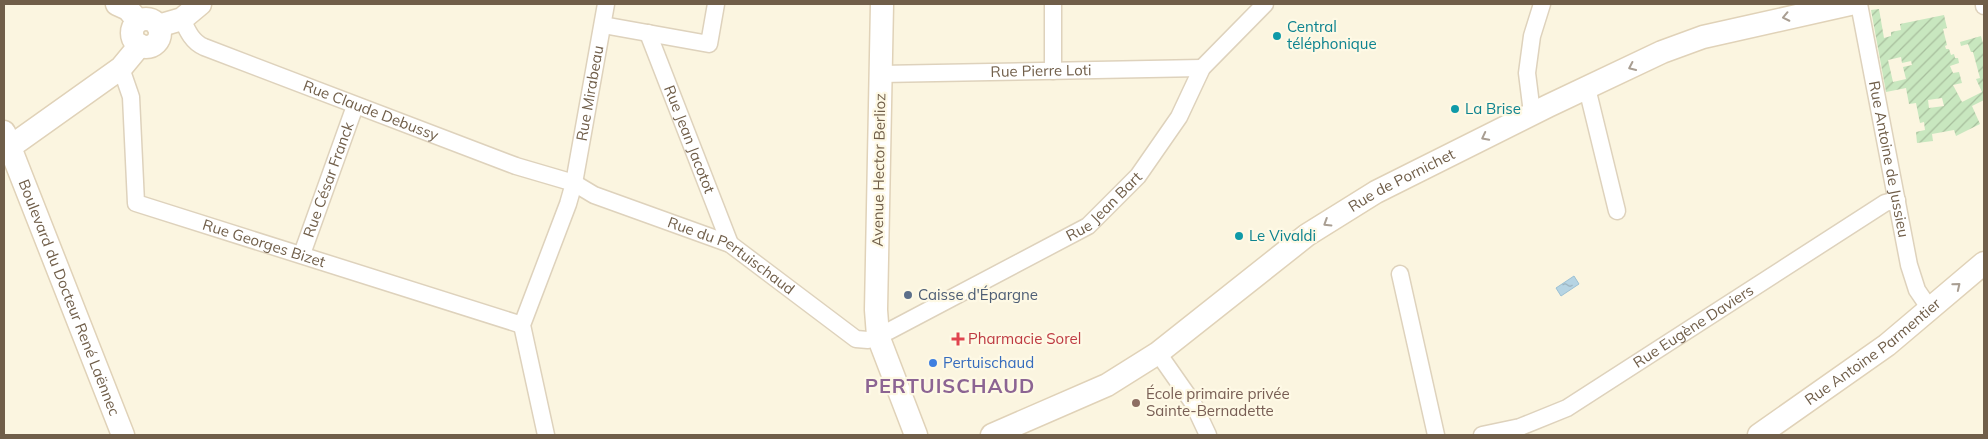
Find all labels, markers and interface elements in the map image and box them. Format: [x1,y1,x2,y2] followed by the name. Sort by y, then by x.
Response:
[1781,12,1790,22] one-way arrow
[1287,17,1377,53] place label: Central téléphonique
[1271,30,1283,42] marker: Central téléphonique
[572,44,607,143] street label: Rue Mirabeau
[990,60,1092,81] street label: Rue Pierre Loti
[1628,61,1637,71] one-way arrow
[301,76,441,145] street label: Rue Claude Debussy
[1865,79,1914,239] street label: Rue Antoine de Jussieu
[660,82,719,196] street label: Rue Jean Jacotot
[868,93,889,247] street label: Avenue Hector Berlioz
[1465,99,1521,118] place label: La Brise
[1449,103,1461,115] marker: La Brise
[299,119,358,240] street label: Rue César Franck
[1481,131,1490,141] one-way arrow
[1345,144,1458,216] street label: Rue de Pornichet
[1062,168,1146,245] street label: Rue Jean Bart
[15,177,124,418] street label: Boulevard du Docteur René Laënnec
[665,212,799,298] street label: Rue du Pertuischaud
[200,215,328,271] street label: Rue Georges Bizet
[1324,217,1333,226] one-way arrow
[1249,226,1316,245] place label: Le Vivaldi
[1233,230,1245,242] marker: Le Vivaldi
[1629,280,1757,372] street label: Rue Eugène Daviers
[1952,283,1961,292] one-way arrow
[918,285,1038,304] place label: Caisse d'Épargne
[902,289,914,301] marker: Caisse d'Épargne
[1801,294,1945,409] street label: Rue Antoine Parmentier
[968,329,1081,348] place label: Pharmacie Sorel
[952,333,964,345] marker: Pharmacie Sorel
[943,353,1034,372] place label: Pertuischaud
[927,357,939,369] marker: Pertuischaud
[865,373,1035,398] district label: PERTUISCHAUD
[1146,384,1290,420] place label: École primaire privée Sainte-Bernadette
[1130,397,1142,409] marker: École primaire privée Sainte-Bernadette

